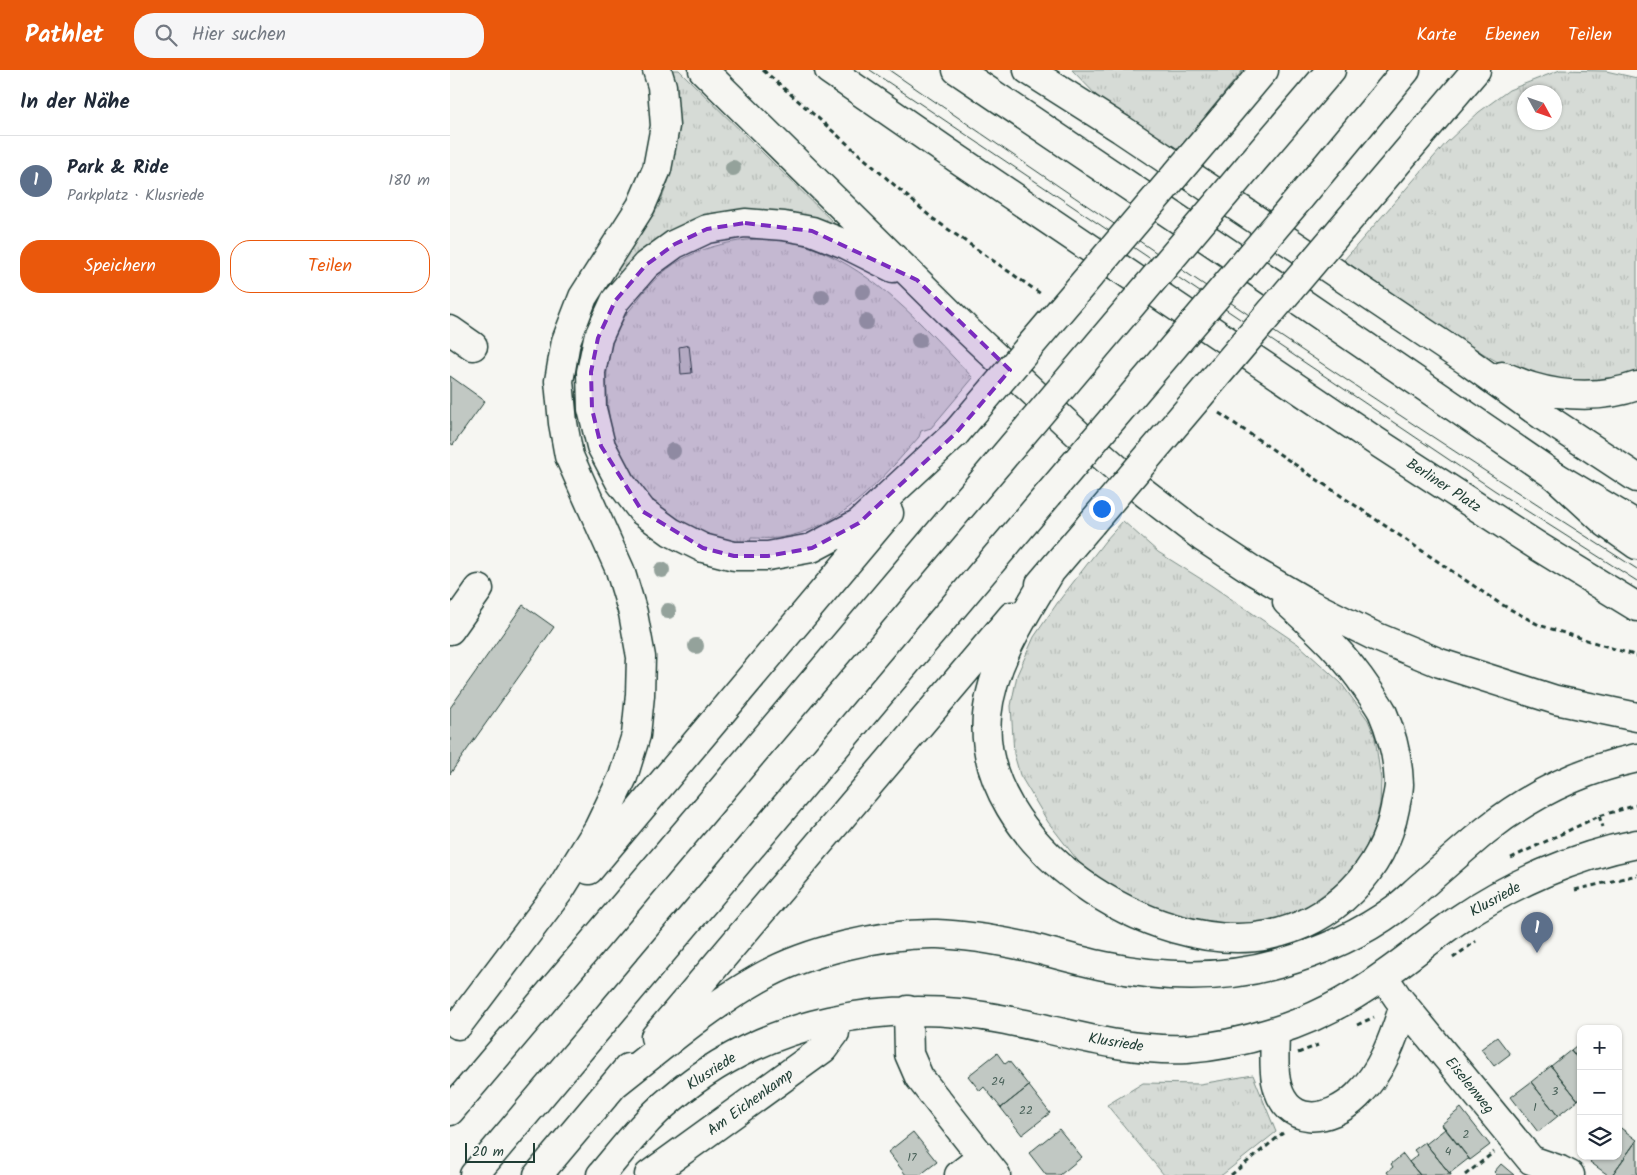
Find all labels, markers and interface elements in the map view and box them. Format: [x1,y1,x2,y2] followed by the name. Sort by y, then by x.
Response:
[134,13,484,58] search box
[25,16,104,55] text: Pathlet
[192,20,286,50] text: Hier suchen
[152,21,180,49] icon: search
[1416,21,1457,50] text: Karte
[1485,21,1540,50] text: Ebenen
[1568,21,1612,50] text: Teilen
[1517,85,1562,130] north arrow
[20,86,130,119] text: In der Nähe
[67,153,169,183] text: Park & Ride
[34,168,38,193] text: 1
[388,168,430,193] text: 180 m
[67,183,204,208] text: Parkplatz · Klusriede
[20,240,220,293] button: Speichern
[230,240,430,293] button: Teilen
[1401,452,1486,519] street label: Berliner Platz
[1089,496,1115,522] your location
[1465,876,1526,924] street label: Klusriede
[1521,912,1553,953] pin: 1
[1577,1025,1622,1160] map controls
[1577,1025,1622,1070] button: +
[1086,1027,1145,1059] street label: Klusriede
[682,1046,742,1097] street label: Klusriede
[1439,1052,1500,1120] street label: Eiselenweg
[702,1063,799,1143] street label: Am Eichenkamp
[1577,1070,1622,1115] button: −
[991,1072,1005,1091] house number: 24
[1552,1082,1559,1101] house number: 3
[1533,1098,1537,1117] house number: 1
[1019,1101,1033,1120] house number: 22
[1577,1115,1622,1160] button: layers
[1463,1125,1470,1144] house number: 2
[465,1140,535,1163] scale bar
[472,1141,504,1163] text: 20 m
[1445,1142,1452,1161] house number: 4
[907,1148,917,1167] house number: 17

